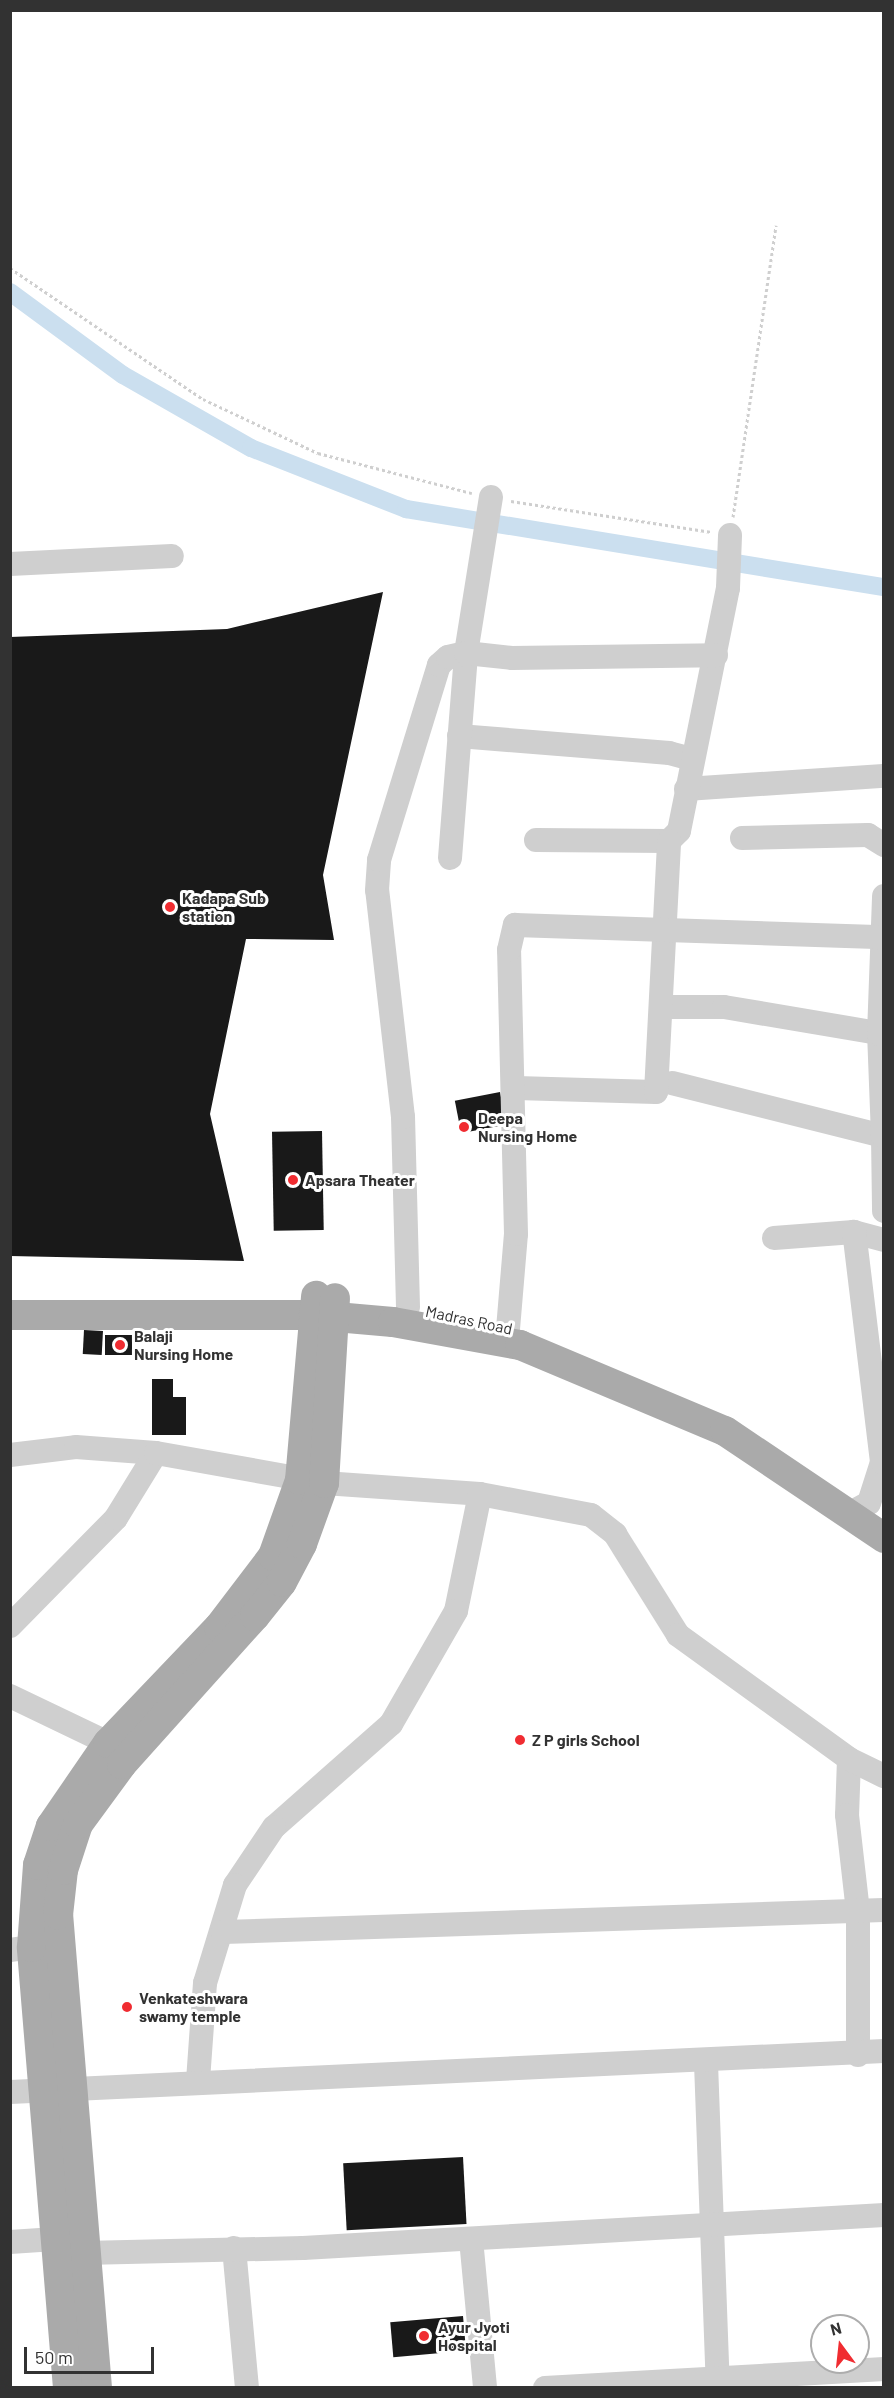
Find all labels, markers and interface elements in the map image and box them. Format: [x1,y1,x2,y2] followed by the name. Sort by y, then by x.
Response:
[182,888,266,926] place label: Kadapa Sub station
[163,900,177,914] marker: Kadapa Sub station
[478,1108,577,1146] place label: Deepa Nursing Home
[455,1118,473,1136] marker: Deepa Nursing Home
[305,1170,415,1190] place label: Apsara Theater
[286,1173,300,1187] marker: Apsara Theater
[424,1301,514,1339] street label: Madras Road
[134,1326,233,1364] place label: Balaji Nursing Home
[111,1336,129,1354] marker: Balaji Nursing Home
[532,1730,640,1750] place label: Z P girls School
[513,1733,527,1747] marker: Z P girls School
[139,1988,248,2026] place label: Venkateshwara swamy temple
[120,2000,134,2014] marker: Venkateshwara swamy temple
[810,2314,870,2374] north arrow
[438,2317,510,2355] place label: Ayur Jyoti Hospital
[828,2318,843,2339] text: N
[415,2327,433,2345] marker: Ayur Jyoti Hospital
[27,2335,158,2373] scale bar
[35,2346,73,2368] text: 50 m

